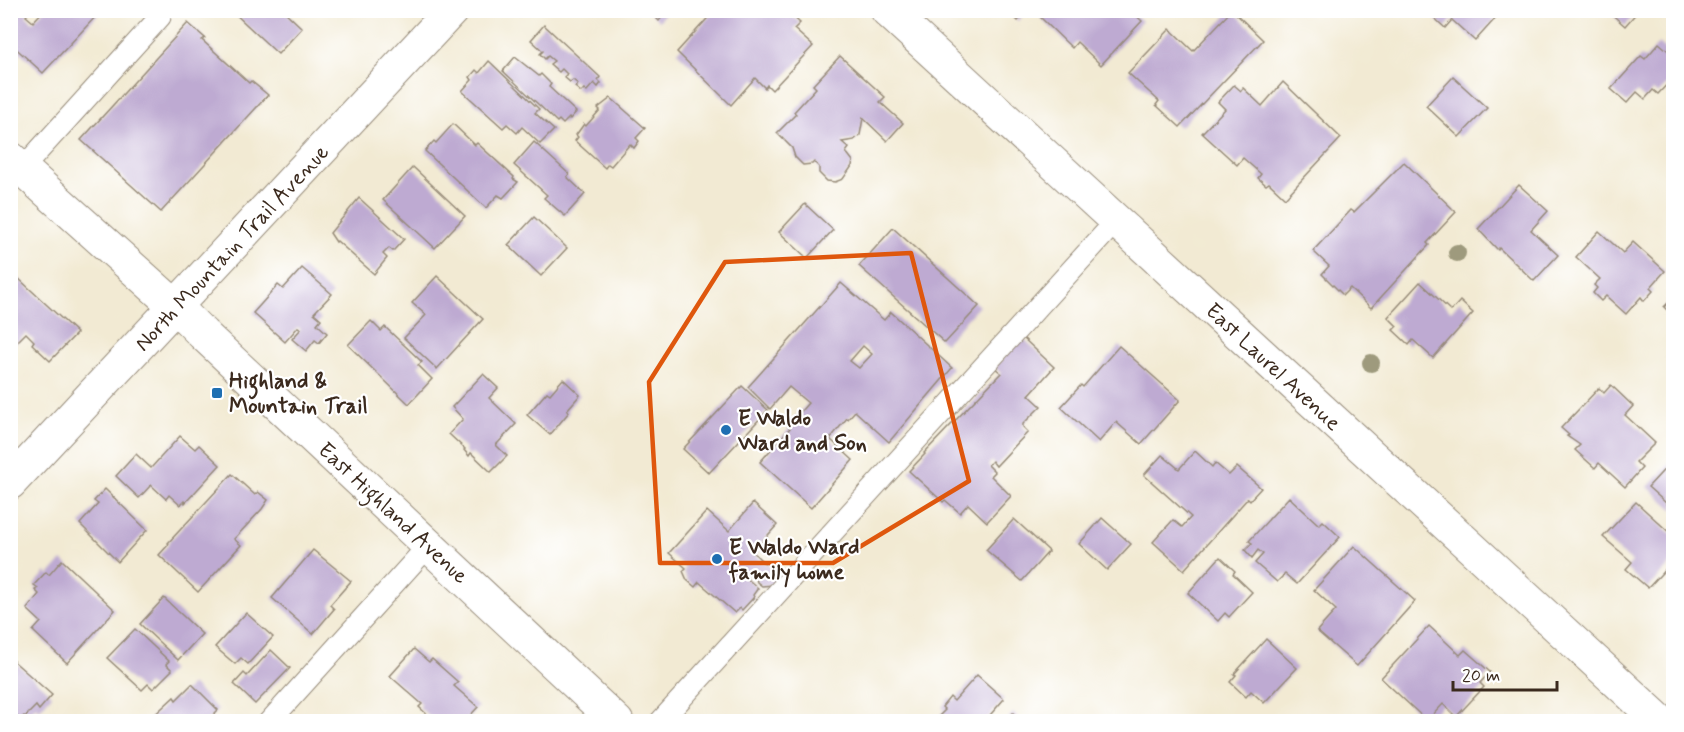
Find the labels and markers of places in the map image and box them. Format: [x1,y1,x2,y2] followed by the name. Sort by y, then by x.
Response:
[229,368,368,421] place label: Highland & Mountain Trail
[210,386,224,400] marker: Highland & Mountain Trail
[737,405,867,458] place label: E Waldo Ward and Son
[719,423,733,437] marker: E Waldo Ward and Son
[728,534,859,588] place label: E Waldo Ward family home
[710,552,724,566] marker: E Waldo Ward family home

